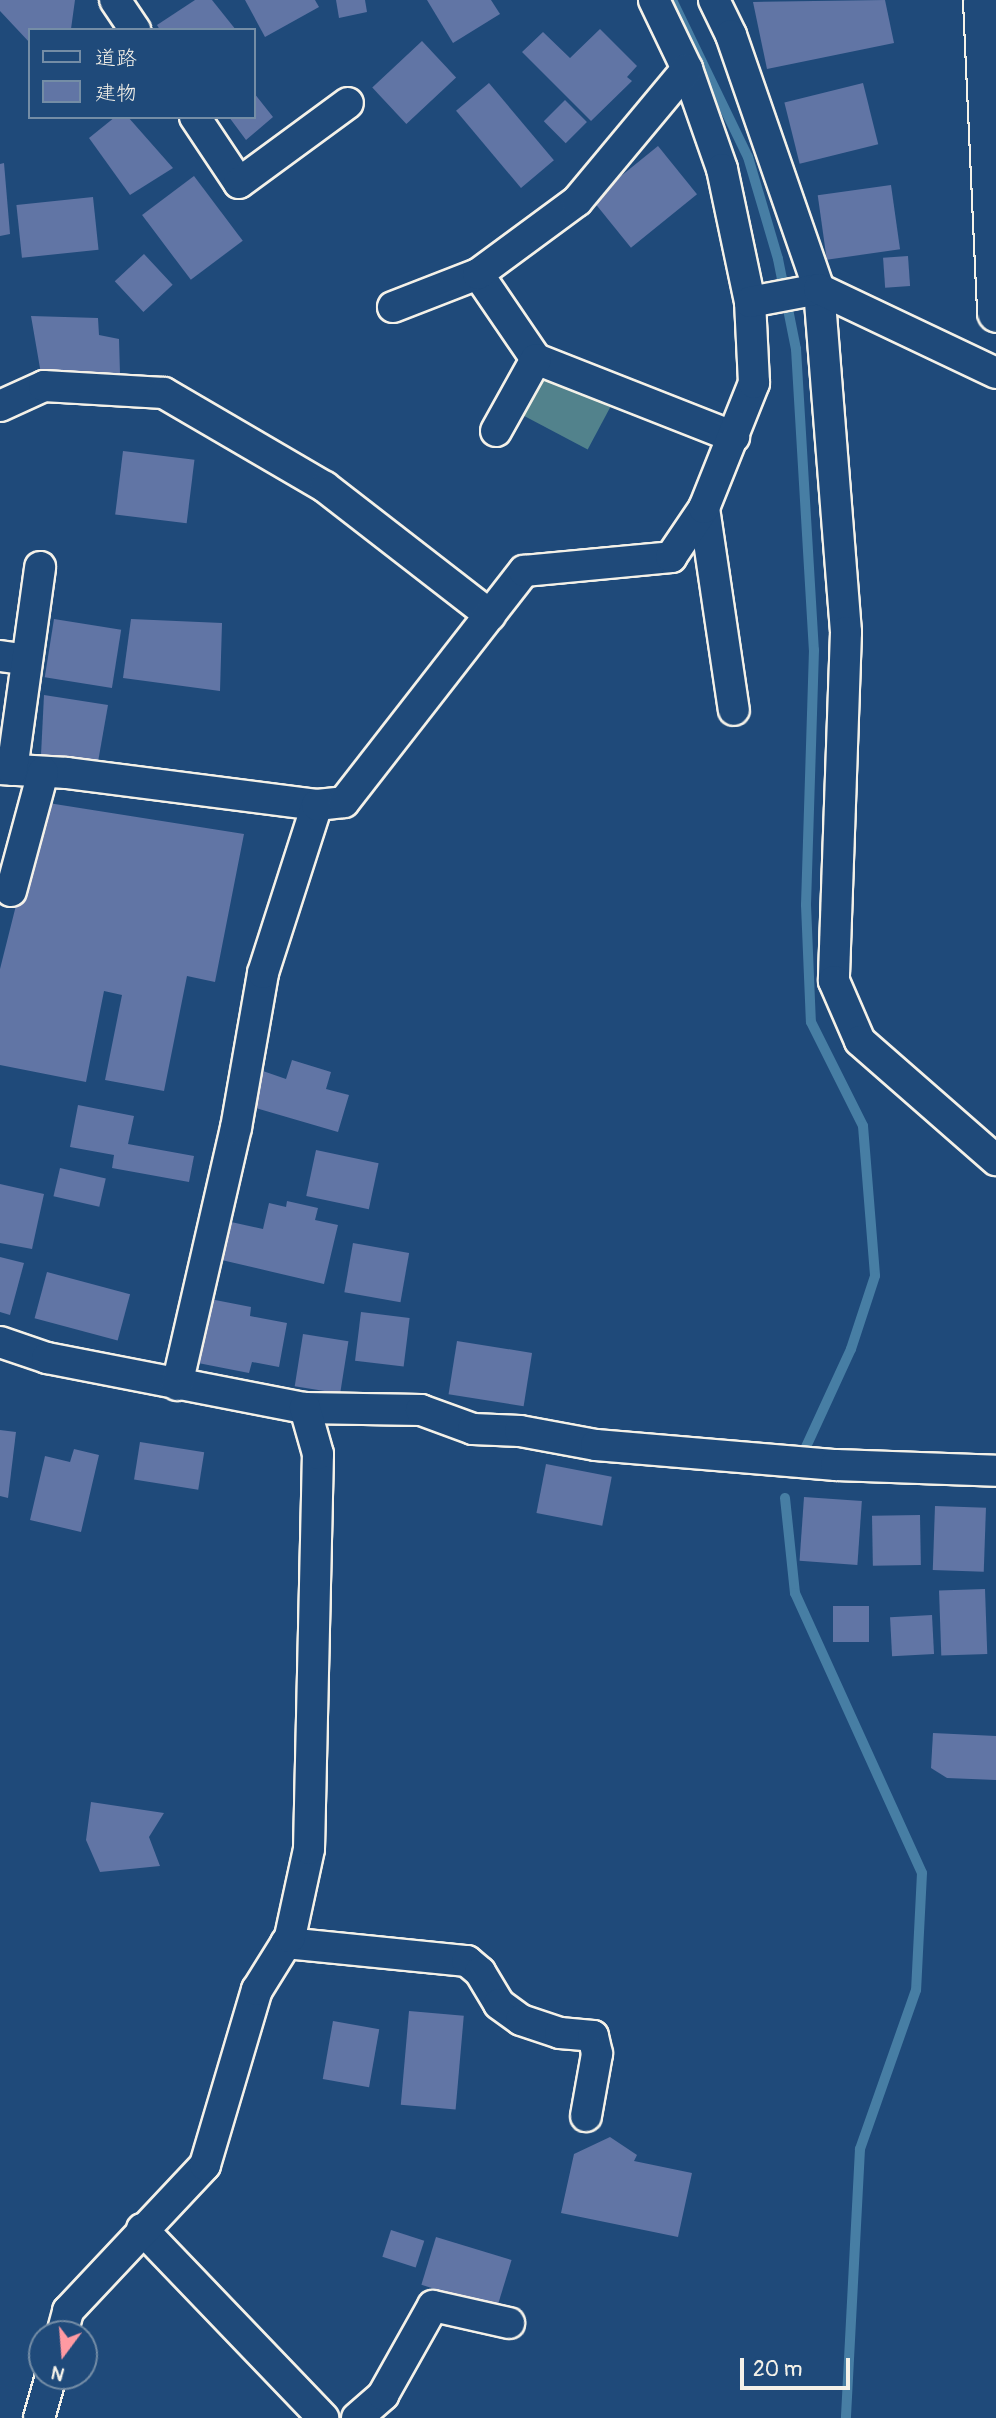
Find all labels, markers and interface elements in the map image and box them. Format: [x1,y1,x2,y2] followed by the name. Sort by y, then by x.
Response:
[28,28,256,119] legend
[95,45,137,72] text: 道路
[95,80,137,107] text: 建物
[28,2320,98,2390] north arrow
[744,2344,854,2388] scale bar
[753,2356,802,2383] text: 20 m
[48,2360,67,2387] text: N

